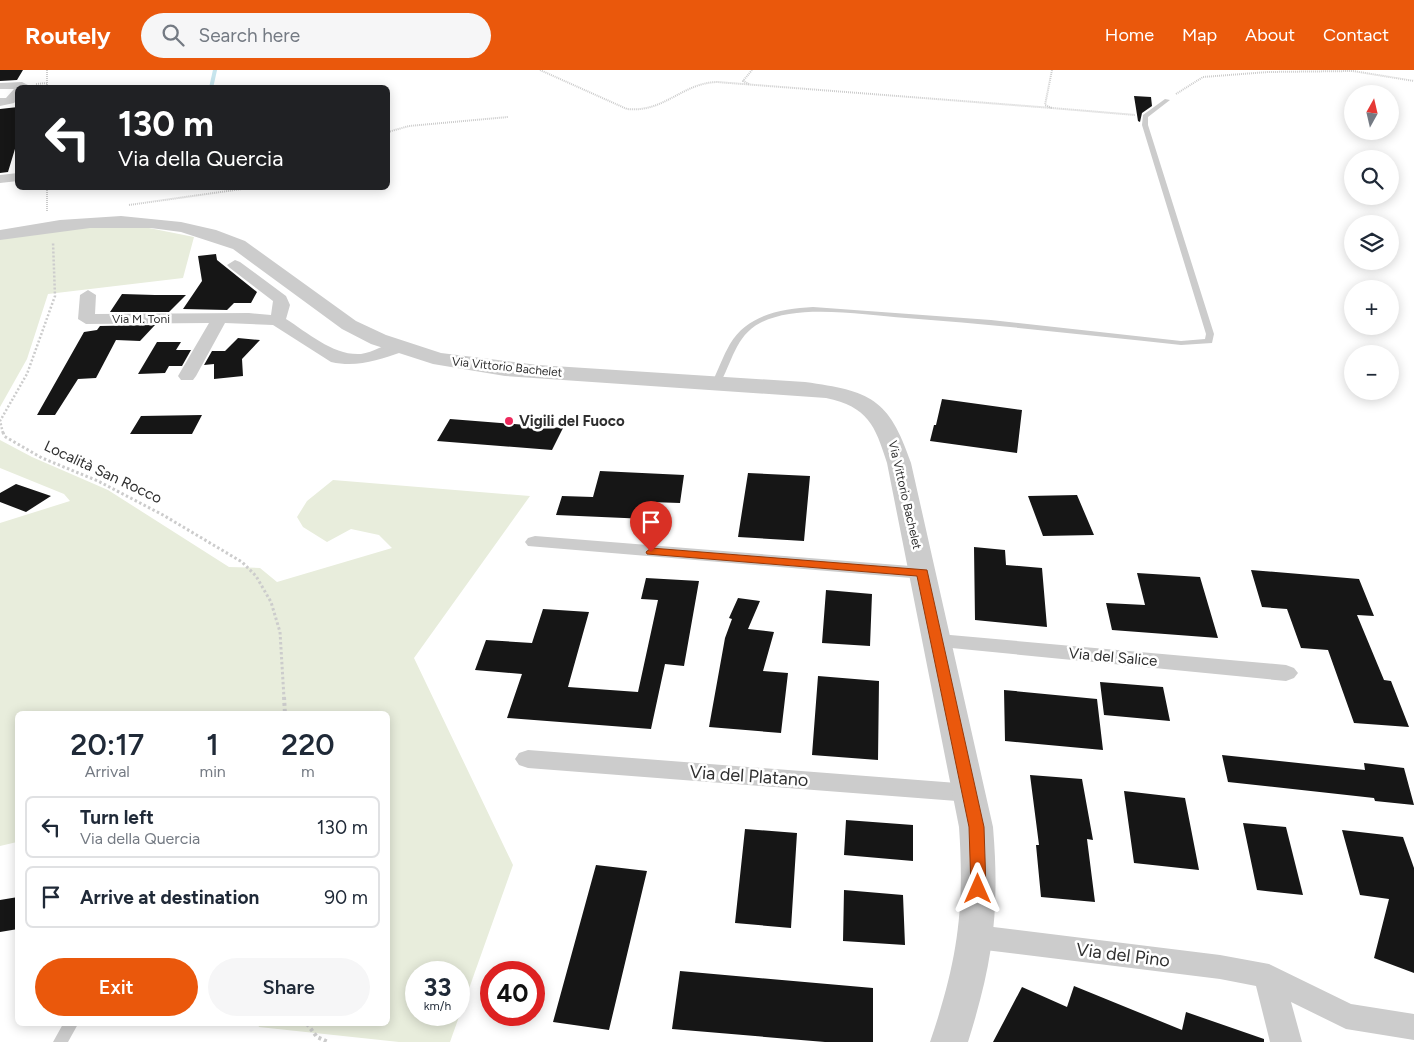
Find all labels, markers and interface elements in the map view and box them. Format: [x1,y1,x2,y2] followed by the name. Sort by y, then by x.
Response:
[141,13,491,58] search box
[25,21,111,50] text: Routely
[159,21,187,49] icon: search
[199,24,300,47] text: Search here
[1105,24,1154,46] text: Home
[1182,24,1217,46] text: Map
[1245,24,1295,46] text: About
[1323,24,1389,46] text: Contact
[1344,85,1399,140] north arrow
[1344,85,1399,400] map controls
[118,103,214,145] text: 130 m
[35,105,100,170] icon: left
[118,145,283,172] text: Via della Quercia
[1344,150,1399,205] button: search
[1344,215,1399,270] button: layers
[1344,280,1399,335] button: +
[112,312,170,326] street label: Via M. Toni
[1344,345,1399,400] button: −
[451,354,563,380] street label: Via Vittorio Bachelet
[519,412,625,430] place label: Vigili del Fuoco
[503,415,515,427] marker: Vigili del Fuoco
[41,437,165,507] street label: Località San Rocco
[886,439,924,551] street label: Via Vittorio Bachelet
[630,501,672,552] pin
[637,508,665,536] icon: arrive
[1068,644,1158,670] street label: Via del Salice
[70,726,144,763] text: 20:17
[206,726,219,763] text: 1
[281,726,335,763] text: 220
[689,761,809,791] street label: Via del Platano
[85,762,130,781] text: Arrival
[200,762,226,781] text: min
[301,762,315,781] text: m
[80,806,154,829] text: Turn left
[37,813,65,841] icon: left
[317,816,368,839] text: 130 m
[80,829,200,848] text: Via della Quercia
[951,862,1003,914] position arrow
[37,883,65,911] icon: arrive
[80,886,259,909] text: Arrive at destination
[324,886,368,909] text: 90 m
[1075,938,1171,972] street label: Via del Pino
[35,958,198,1016] button: Exit
[208,958,370,1016] button: Share
[480,961,545,1026] speed limit sign: 40
[424,972,451,1002] text: 33
[424,999,451,1013] text: km/h

